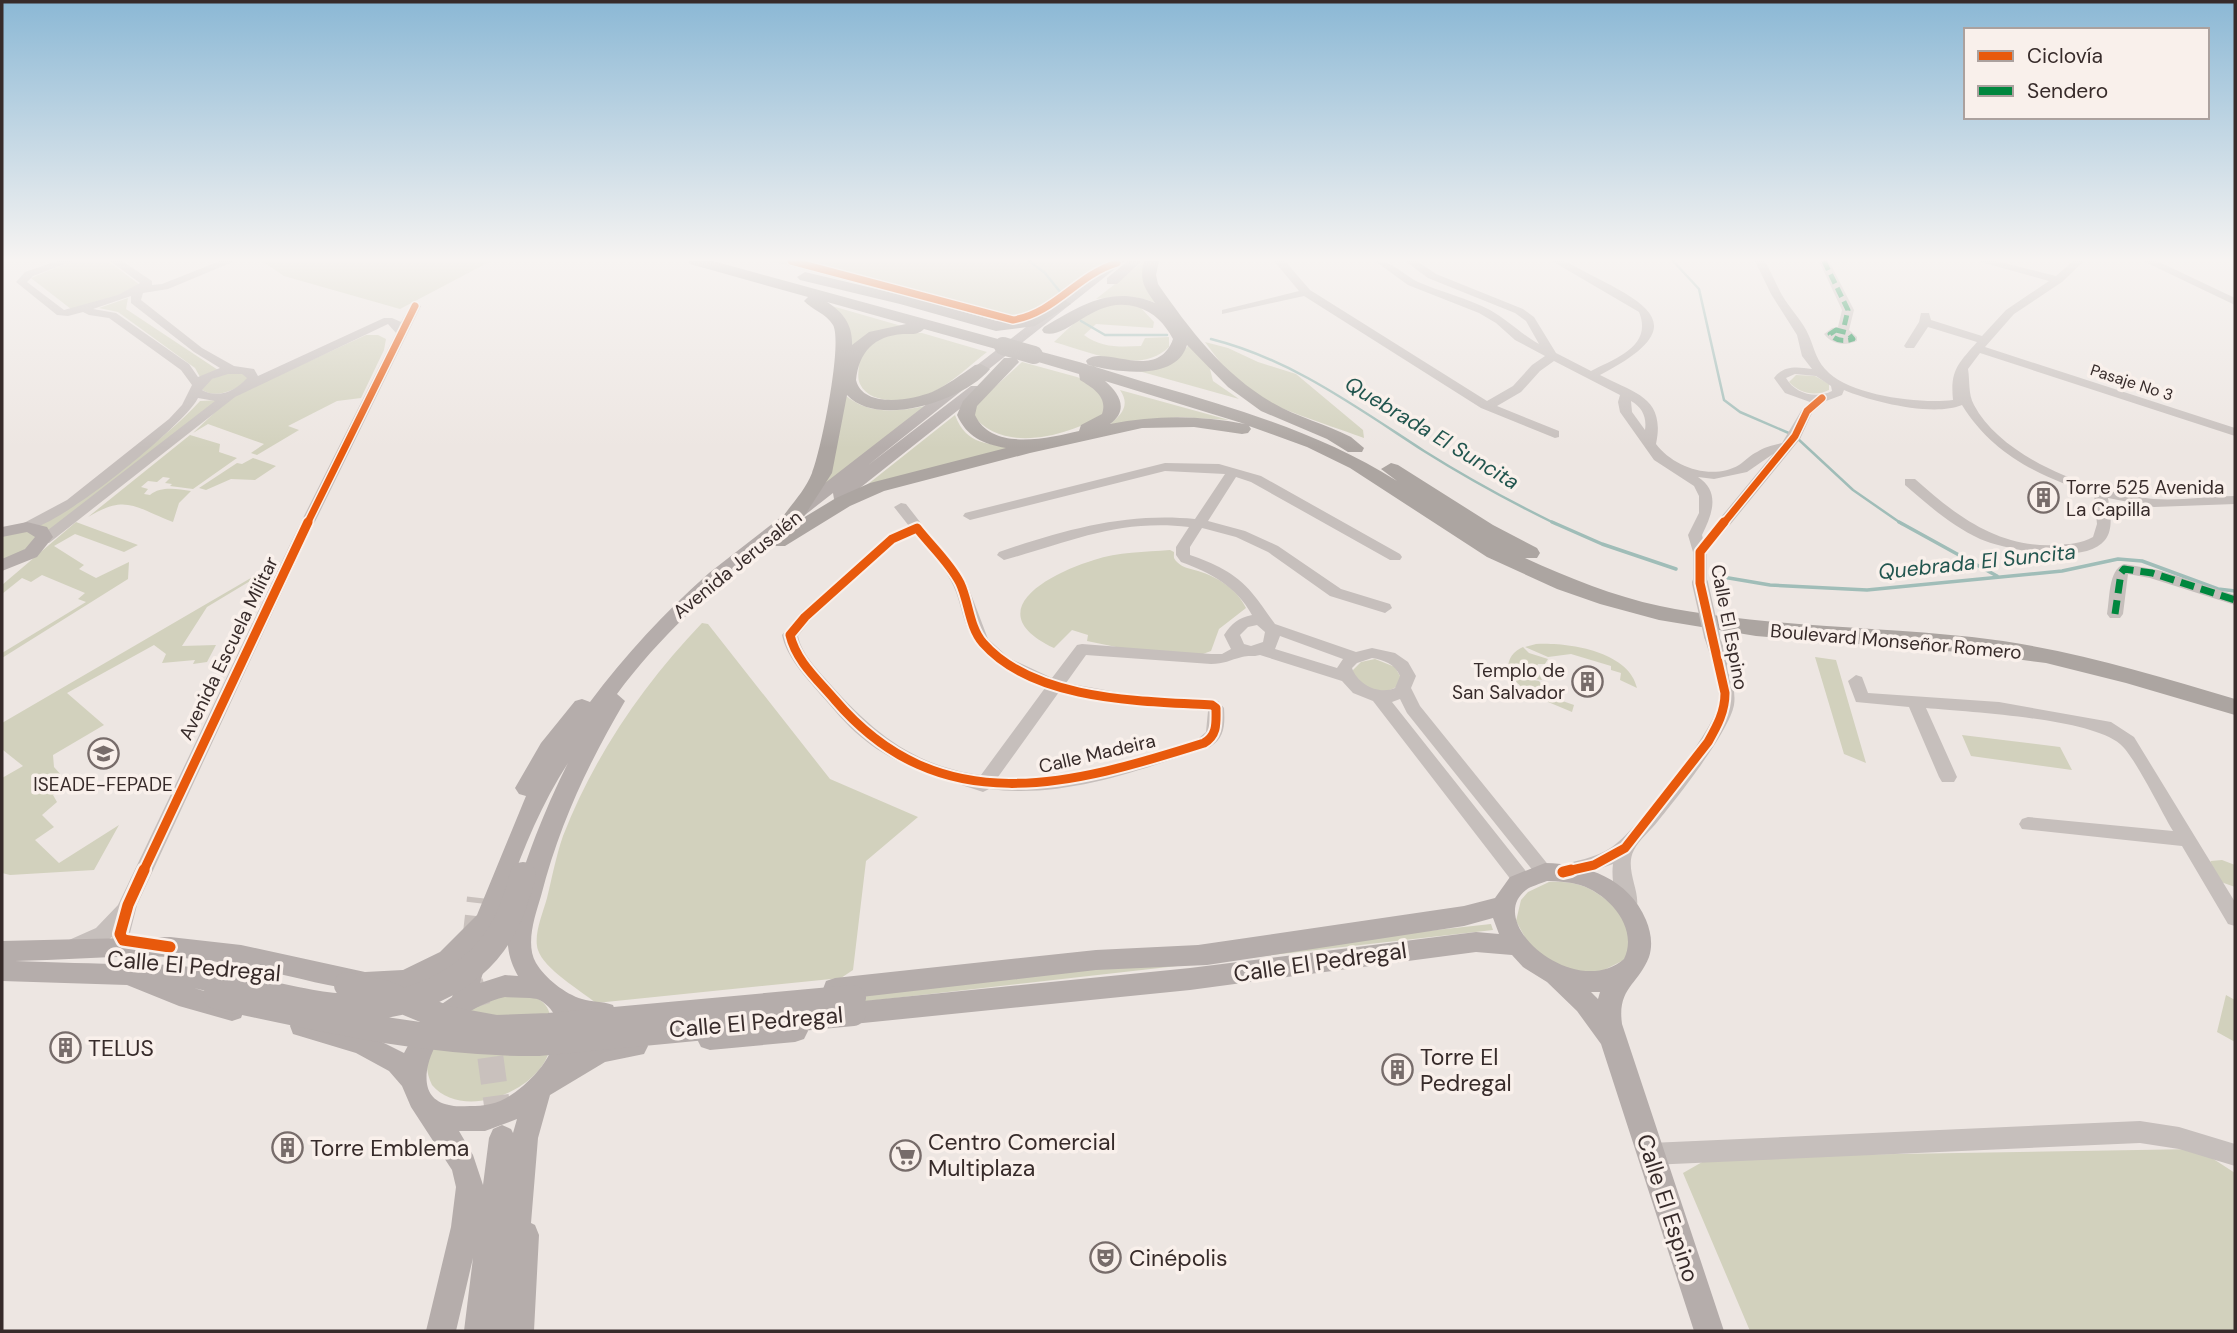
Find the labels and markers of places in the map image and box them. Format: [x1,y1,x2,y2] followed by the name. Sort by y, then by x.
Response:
[2066,475,2224,522] place label: Torre 525 Avenida La Capilla
[2026,481,2060,515] building icon: Torre 525 Avenida La Capilla
[1452,658,1565,705] place label: Templo de San Salvador
[1571,664,1605,698] building icon: Templo de San Salvador
[86,736,120,770] school or university icon: ISEADE-FEPADE
[33,772,173,797] place label: ISEADE-FEPADE
[48,1031,82,1065] building icon: TELUS
[88,1033,154,1063] place label: TELUS
[1420,1042,1512,1098] place label: Torre El Pedregal
[1380,1053,1414,1087] building icon: Torre El Pedregal
[928,1127,1116,1183] place label: Centro Comercial Multiplaza
[270,1131,304,1165] building icon: Torre Emblema
[310,1133,469,1163] place label: Torre Emblema
[888,1138,922,1172] supermarket icon: Centro Comercial Multiplaza
[1089,1241,1123,1275] theatre icon: Cinépolis
[1129,1243,1228,1273] place label: Cinépolis

